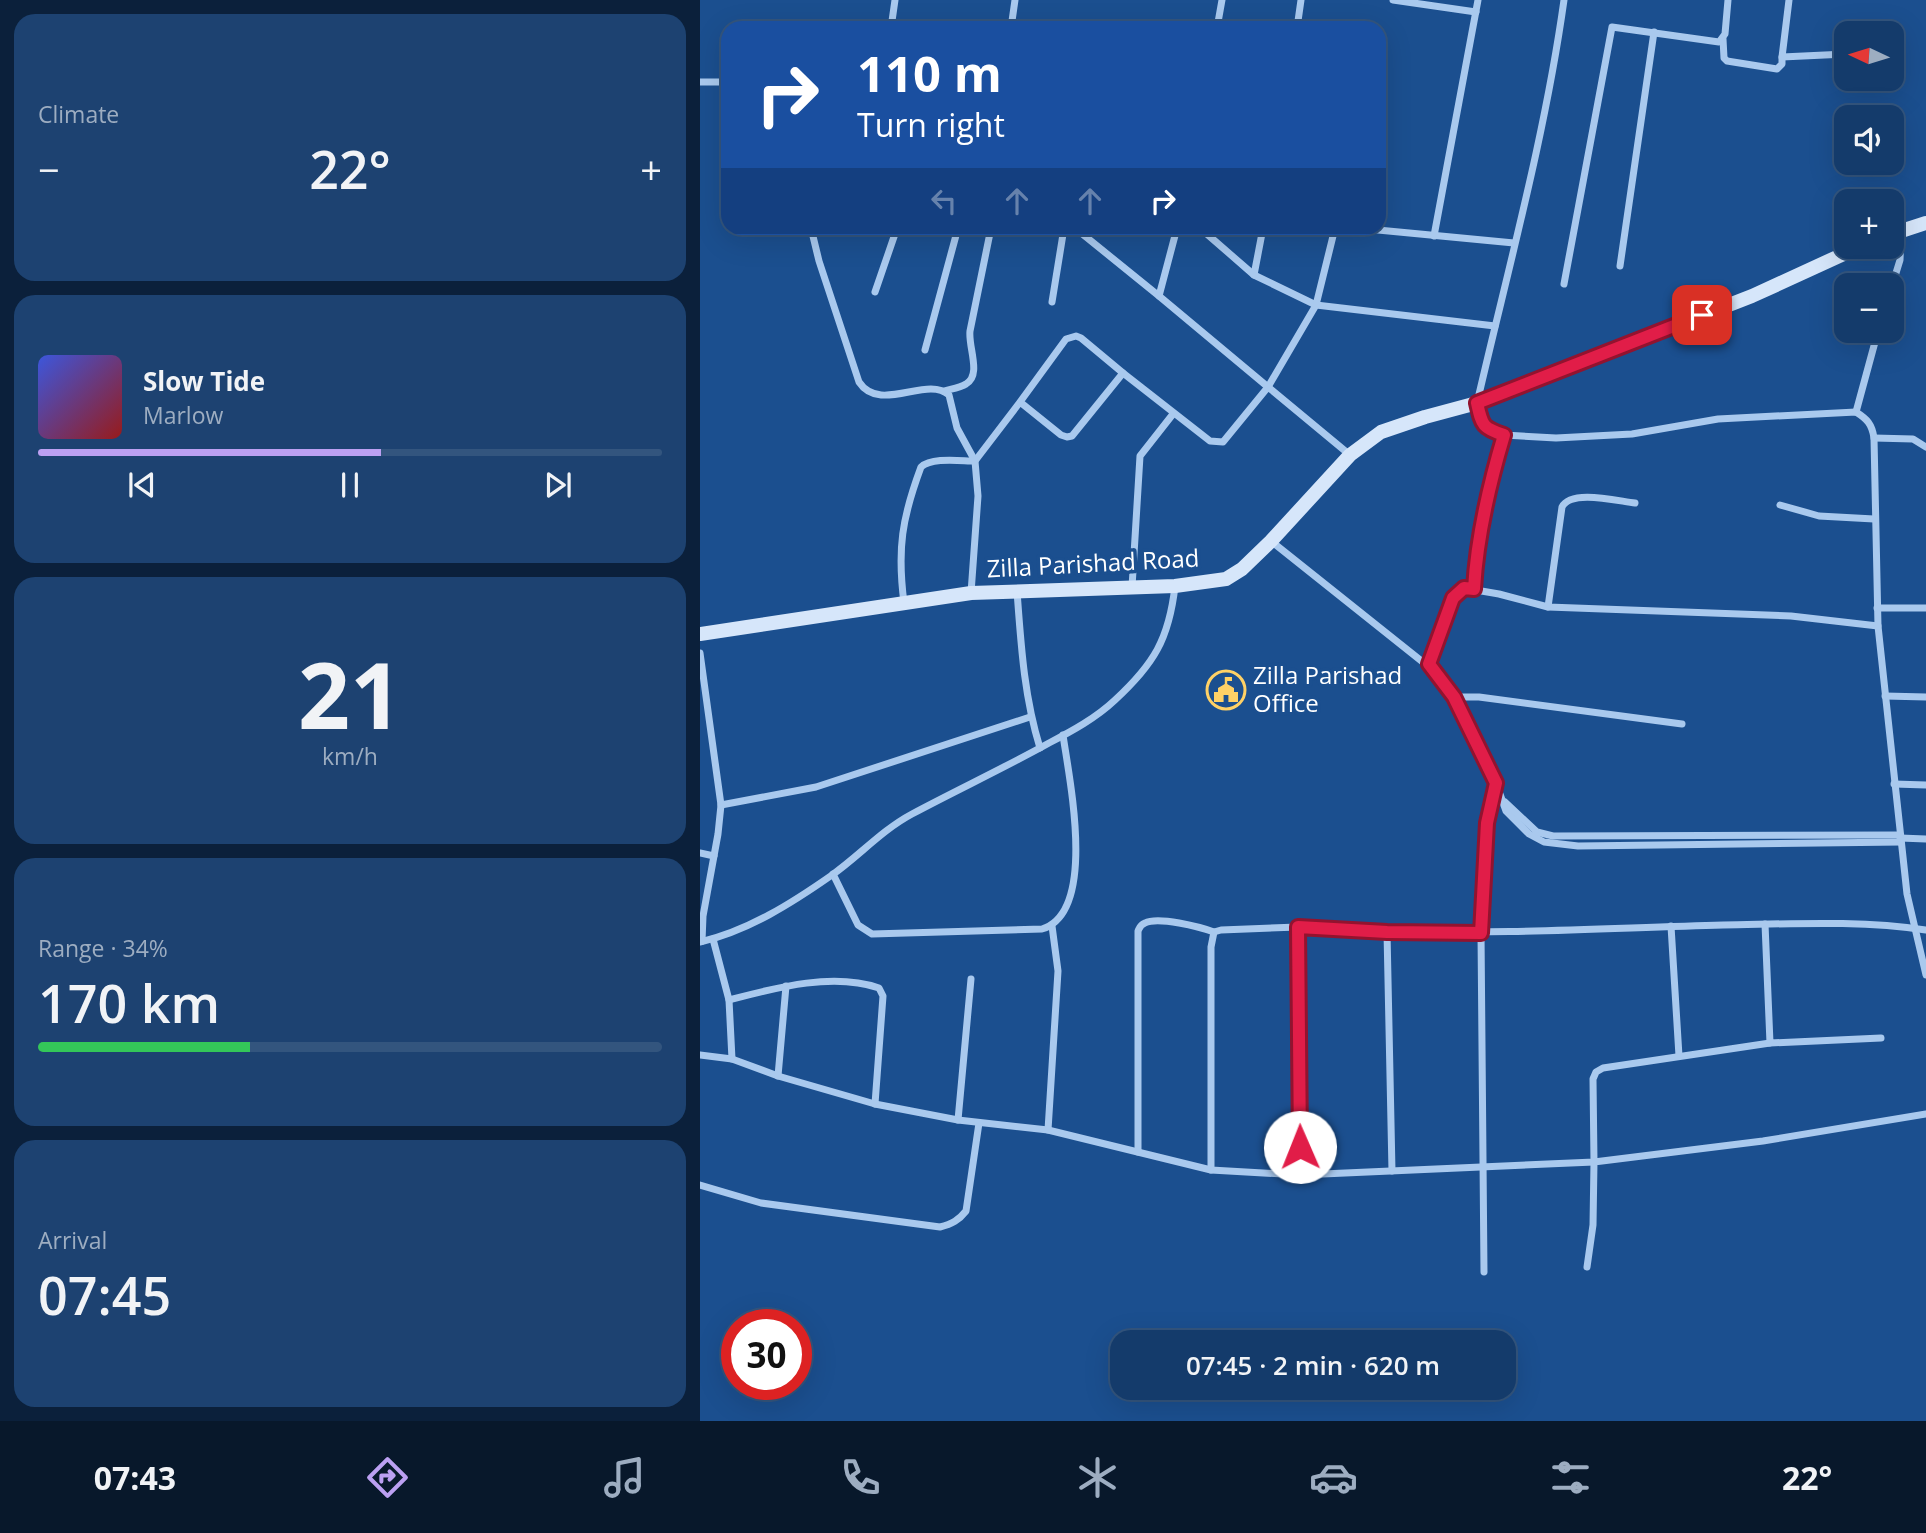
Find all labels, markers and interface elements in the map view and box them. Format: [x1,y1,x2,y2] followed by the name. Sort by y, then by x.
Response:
[1834,21,1904,91] north arrow
[1834,21,1904,343] map controls
[857,40,1002,106] text: 110 m
[742,49,833,140] icon: right
[38,98,119,130] text: Climate
[857,103,1005,146] text: Turn right
[1834,105,1904,175] button: sound
[309,133,391,204] text: 22°
[38,143,60,195] text: −
[640,143,662,195] text: +
[925,182,963,220] icon: left
[998,182,1036,220] icon: ahead
[1071,182,1109,220] icon: ahead
[1144,182,1182,220] icon: right
[1834,189,1904,259] button: +
[1834,273,1904,343] button: −
[1672,285,1732,345] pin
[1683,296,1721,334] icon: arrive
[143,363,265,399] text: Slow Tide
[143,399,223,431] text: Marlow
[123,466,161,504] icon: previous
[331,466,369,504] icon: pause
[539,466,577,504] icon: next
[986,540,1200,585] street label: Zilla Parishad Road
[298,632,402,756] text: 21
[1253,658,1402,719] place label: Zilla Parishad Office
[1205,669,1247,711] public building icon: Zilla Parishad Office
[322,740,378,772] text: km/h
[38,932,168,964] text: Range · 34%
[38,967,220,1038] text: 170 km
[1263,1110,1337,1184] position arrow
[38,1224,107,1256] text: Arrival
[38,1259,171,1330] text: 07:45
[721,1309,812,1400] speed limit sign: 30
[1186,1347,1440,1383] text: 07:45 · 2 min · 620 m
[363,1453,412,1502] icon: directions
[600,1453,649,1502] icon: music
[836,1453,885,1502] icon: phone
[1073,1453,1122,1502] icon: climate
[1309,1453,1358,1502] icon: car
[1546,1453,1595,1502] icon: filters
[94,1456,176,1499] text: 07:43
[1782,1456,1832,1499] text: 22°

